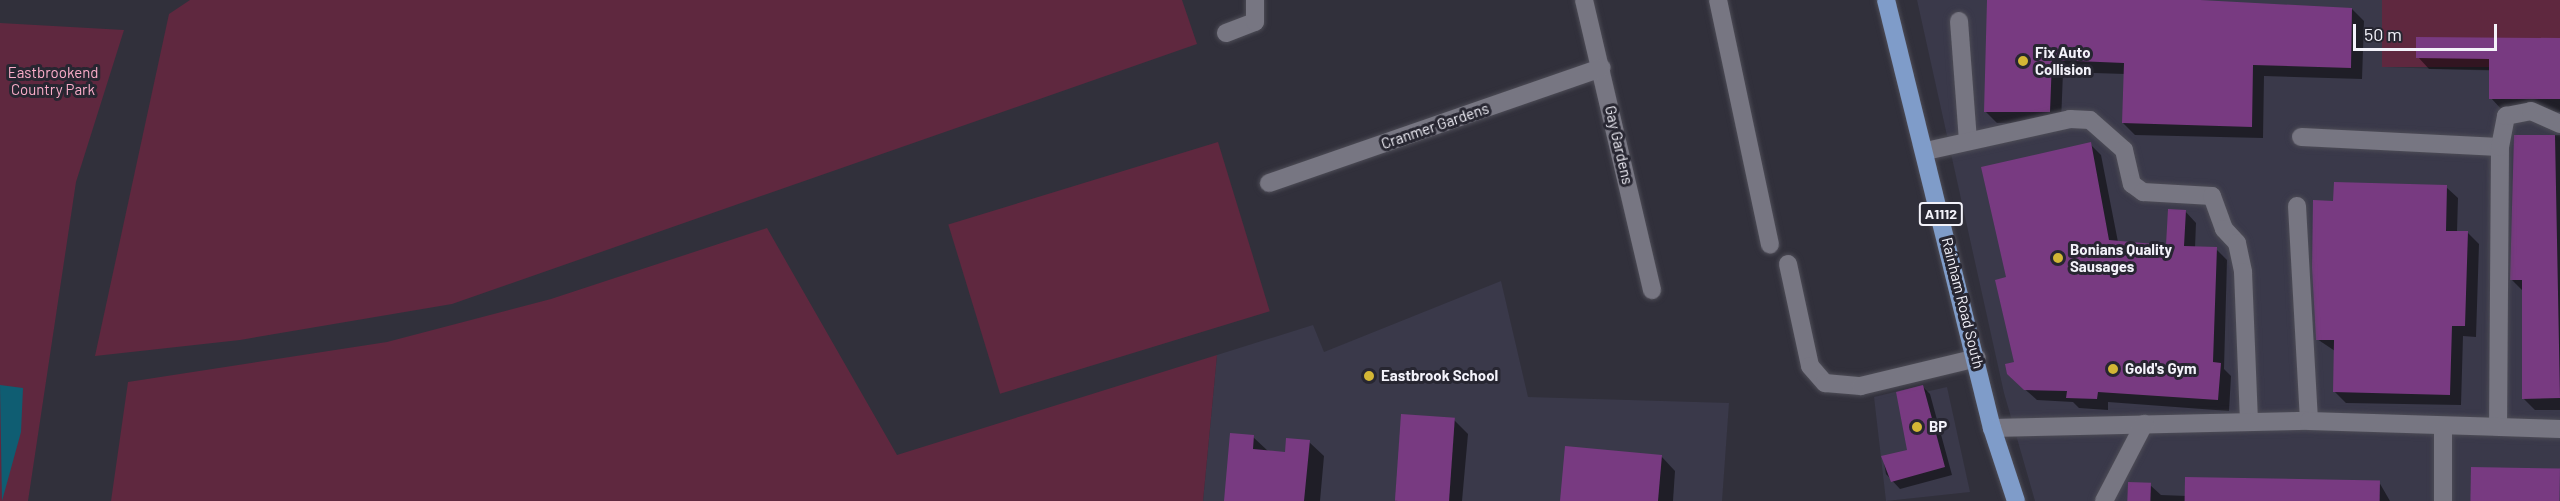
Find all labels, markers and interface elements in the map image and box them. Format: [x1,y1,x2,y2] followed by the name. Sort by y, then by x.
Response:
[2356,12,2500,50] scale bar
[2364,23,2402,45] text: 50 m
[2035,43,2092,78] place label: Fix Auto Collision
[2016,54,2030,68] marker: Fix Auto Collision
[8,63,98,98] park label: Eastbrookend Country Park
[1379,99,1491,153] street label: Cranmer Gardens
[1601,104,1637,186] street label: Gay Gardens
[1918,203,1964,225] road number: A1112
[1938,236,1988,370] street label: Rainham Road South
[2070,240,2172,275] place label: Bonians Quality Sausages
[2051,251,2065,265] marker: Bonians Quality Sausages
[2125,360,2197,378] place label: Gold's Gym
[2106,362,2120,376] marker: Gold's Gym
[1381,367,1498,385] place label: Eastbrook School
[1362,369,1376,383] marker: Eastbrook School
[1929,418,1947,436] place label: BP
[1910,420,1924,434] marker: BP

